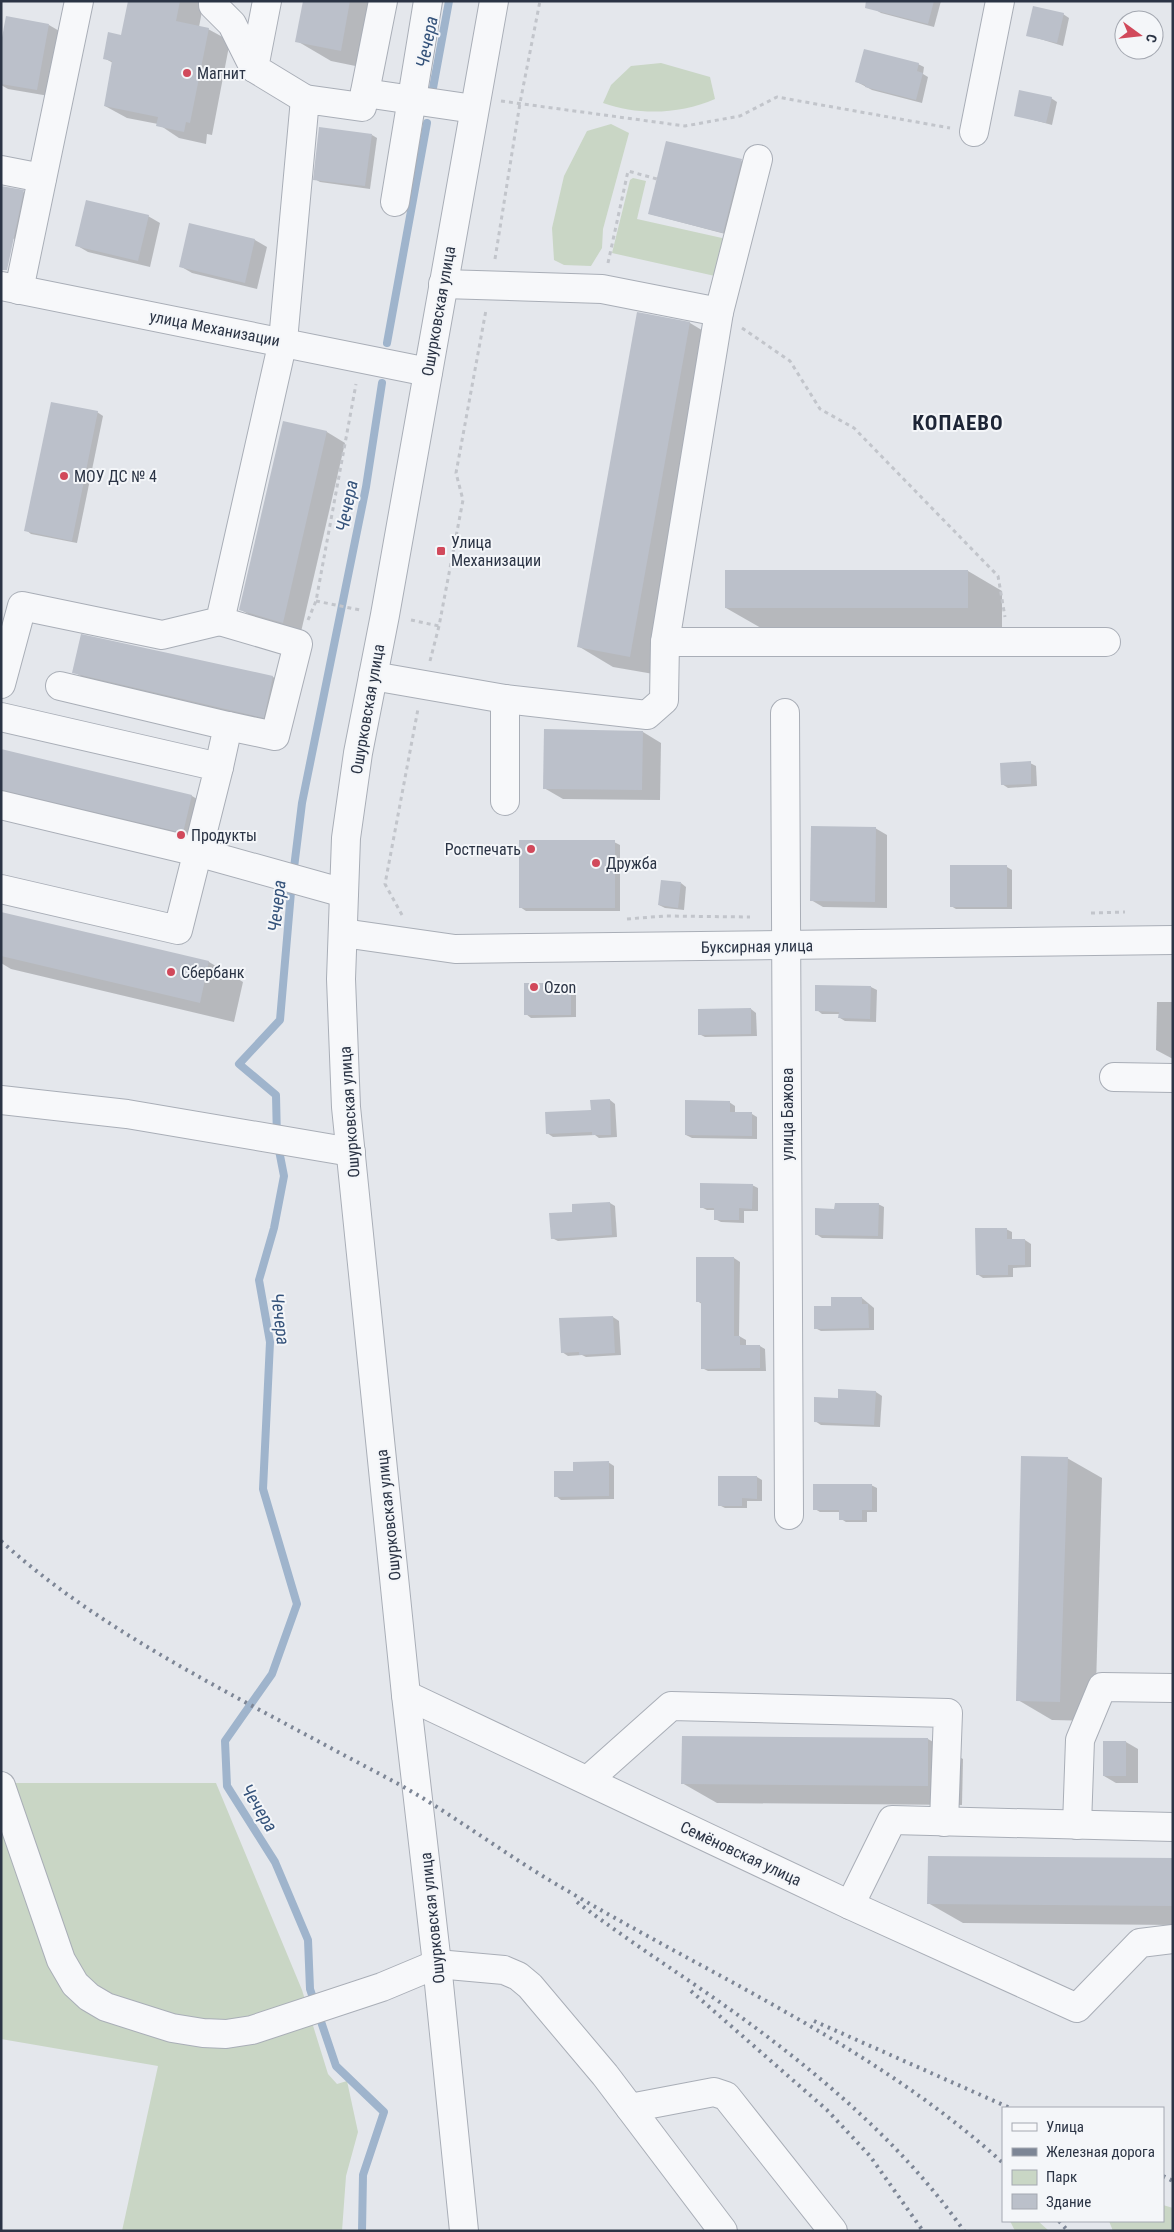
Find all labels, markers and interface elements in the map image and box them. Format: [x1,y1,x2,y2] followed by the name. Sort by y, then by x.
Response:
[1114,10,1164,60] north arrow
[411,14,442,70] water label: Чечера
[1143,32,1160,44] text: С
[197,64,246,83] place label: Магнит
[181,67,193,79] marker: Магнит
[418,244,459,378] street label: Ошурковская улица
[148,307,282,350] street label: улица Механизации
[912,411,1004,435] district label: КОПАЕВО
[74,467,157,486] place label: МОУ ДС № 4
[58,470,70,482] marker: МОУ ДС № 4
[331,478,362,534] water label: Чечера
[451,533,541,570] place label: Улица Механизации
[435,545,447,557] marker: Улица Механизации
[347,642,388,776] street label: Ошурковская улица
[191,826,257,845] place label: Продукты
[175,829,187,841] marker: Продукты
[445,840,521,859] place label: Ростпечать
[525,843,537,855] marker: Ростпечать
[606,854,657,873] place label: Дружба
[590,857,602,869] marker: Дружба
[263,879,290,933] water label: Чечера
[701,936,813,957] street label: Буксирная улица
[181,963,245,982] place label: Сбербанк
[165,966,177,978] marker: Сбербанк
[544,978,576,997] place label: Ozon
[528,981,540,993] marker: Ozon
[335,1046,364,1178] street label: Ошурковская улица
[778,1067,797,1161] street label: улица Бажова
[267,1292,294,1346] water label: Чечера
[372,1448,405,1582] street label: Ошурковская улица
[237,1780,282,1835] water label: Чечера
[677,1817,804,1890] street label: Семёновская улица
[416,1851,449,1985] street label: Ошурковская улица
[1002,2107,1164,2222] legend
[1046,2118,1084,2136] text: Улица
[1046,2143,1155,2161] text: Железная дорога
[1046,2168,1077,2186] text: Парк
[1046,2193,1091,2211] text: Здание

